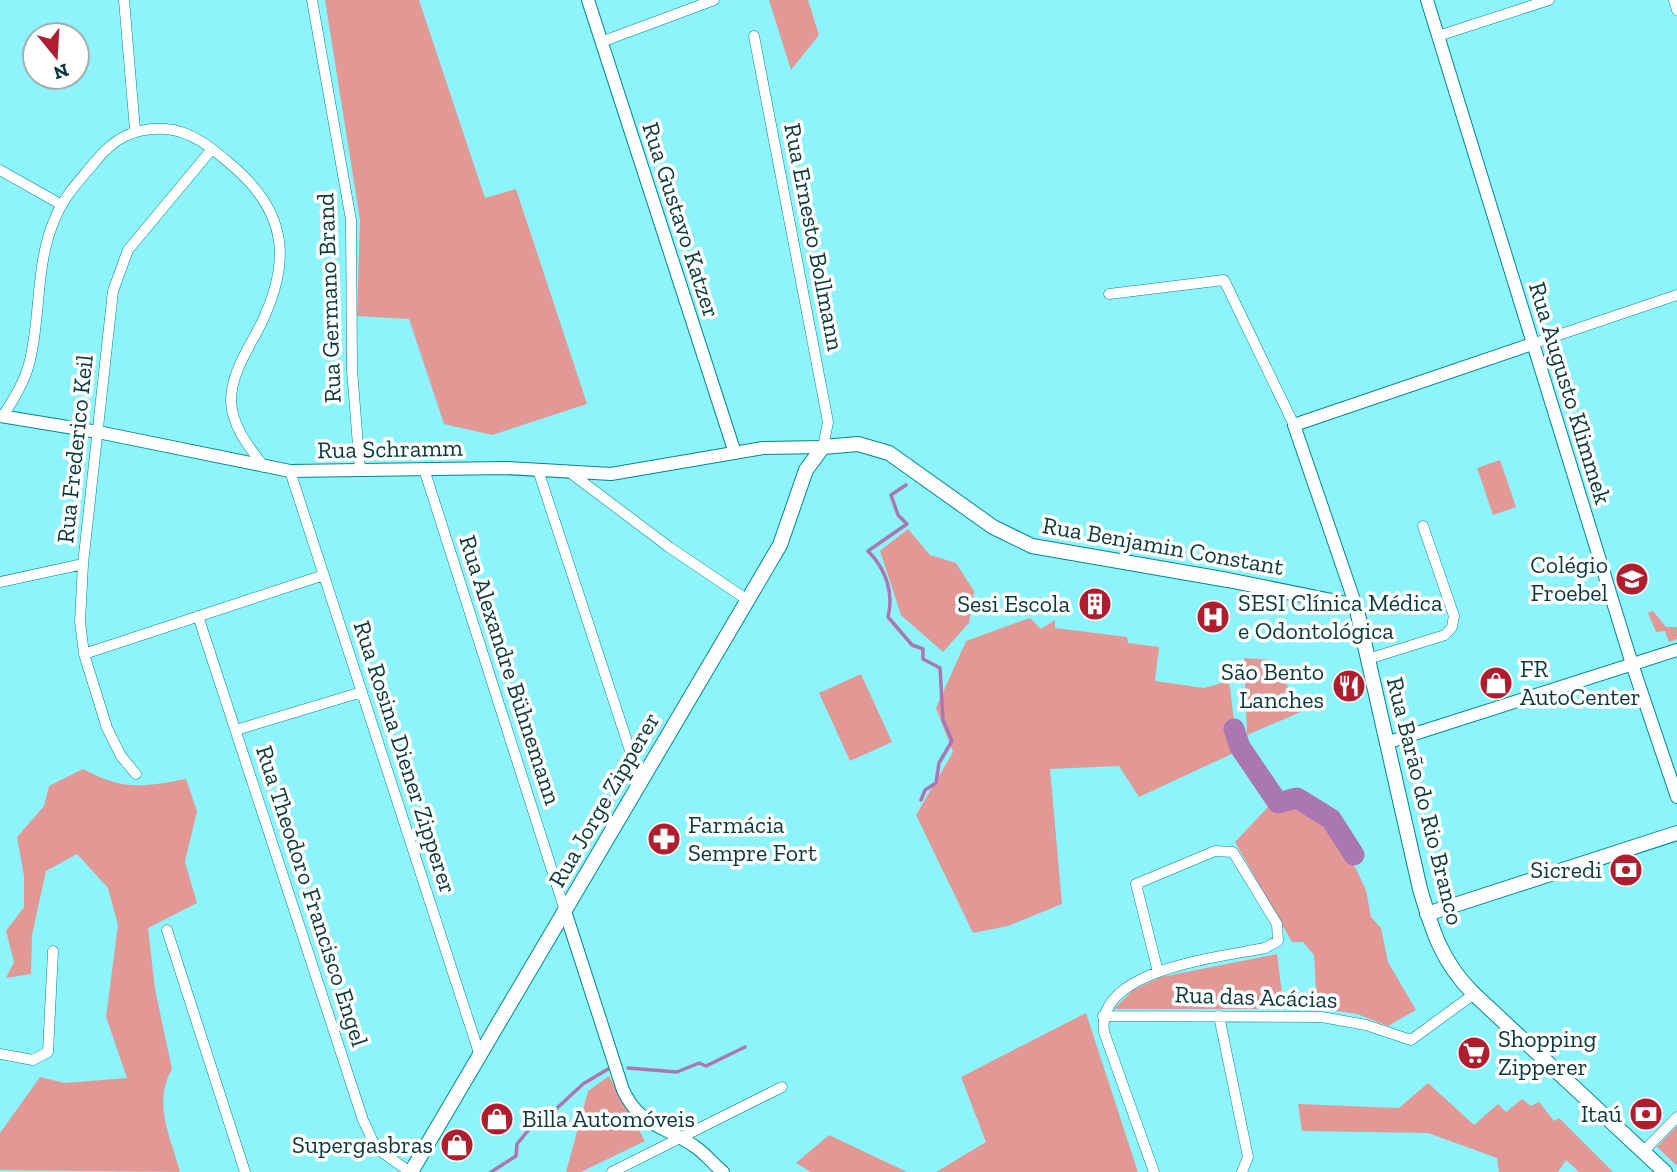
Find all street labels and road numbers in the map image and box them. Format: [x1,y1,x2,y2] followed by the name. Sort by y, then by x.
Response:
[636,118,727,321] street label: Rua Gustavo Katzer
[778,121,851,353] street label: Rua Ernesto Bollmann
[310,192,347,404] street label: Rua Germano Brand
[1523,278,1618,508] street label: Rua Augusto Klimmek
[50,353,99,545] street label: Rua Frederico Keil
[317,433,463,464] street label: Rua Schramm
[1040,510,1286,581] street label: Rua Benjamin Constant
[453,532,568,808] street label: Rua Alexandre Bühnemann
[348,617,463,897] street label: Rua Rosina Diener Zipperer
[1381,674,1470,928] street label: Rua Barão do Rio Branco
[542,707,665,892] street label: Rua Jorge Zipperer
[250,742,375,1050] street label: Rua Theodoro Francisco Engel
[1174,979,1338,1014] street label: Rua das Acácias

